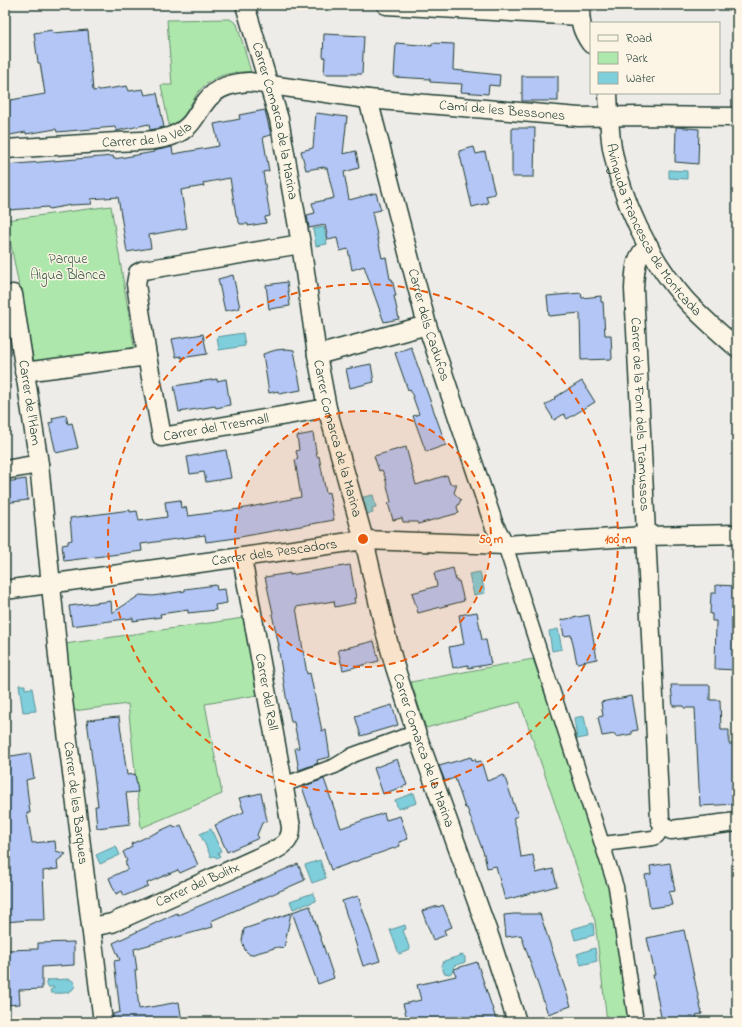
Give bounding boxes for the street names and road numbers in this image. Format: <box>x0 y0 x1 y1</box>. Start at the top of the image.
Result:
street label: Carrer Comarca de la Marina <box>246 40 304 201</box>
street label: Camí de les Bessones <box>438 95 566 126</box>
street label: Carrer de la Vela <box>101 117 197 153</box>
street label: Avinguda Francesca de Montcada <box>601 142 707 321</box>
street label: Carrer dels Cadufos <box>402 266 456 384</box>
street label: Carrer de la Font dels Tramussos <box>625 317 655 512</box>
street label: Carrer Comarca de la Marina <box>308 358 368 519</box>
street label: Carrer de l’Ham <box>13 359 47 447</box>
street label: Carrer del Tresmall <box>161 408 270 447</box>
street label: Carrer dels Pescadors <box>210 533 338 572</box>
street label: Carrer del Rall <box>249 652 283 732</box>
street label: Carrer Comarca de la Marina <box>387 671 460 830</box>
street label: Carrer de les Barques <box>58 740 94 866</box>
street label: Carrer del Bolitx <box>152 857 243 913</box>

